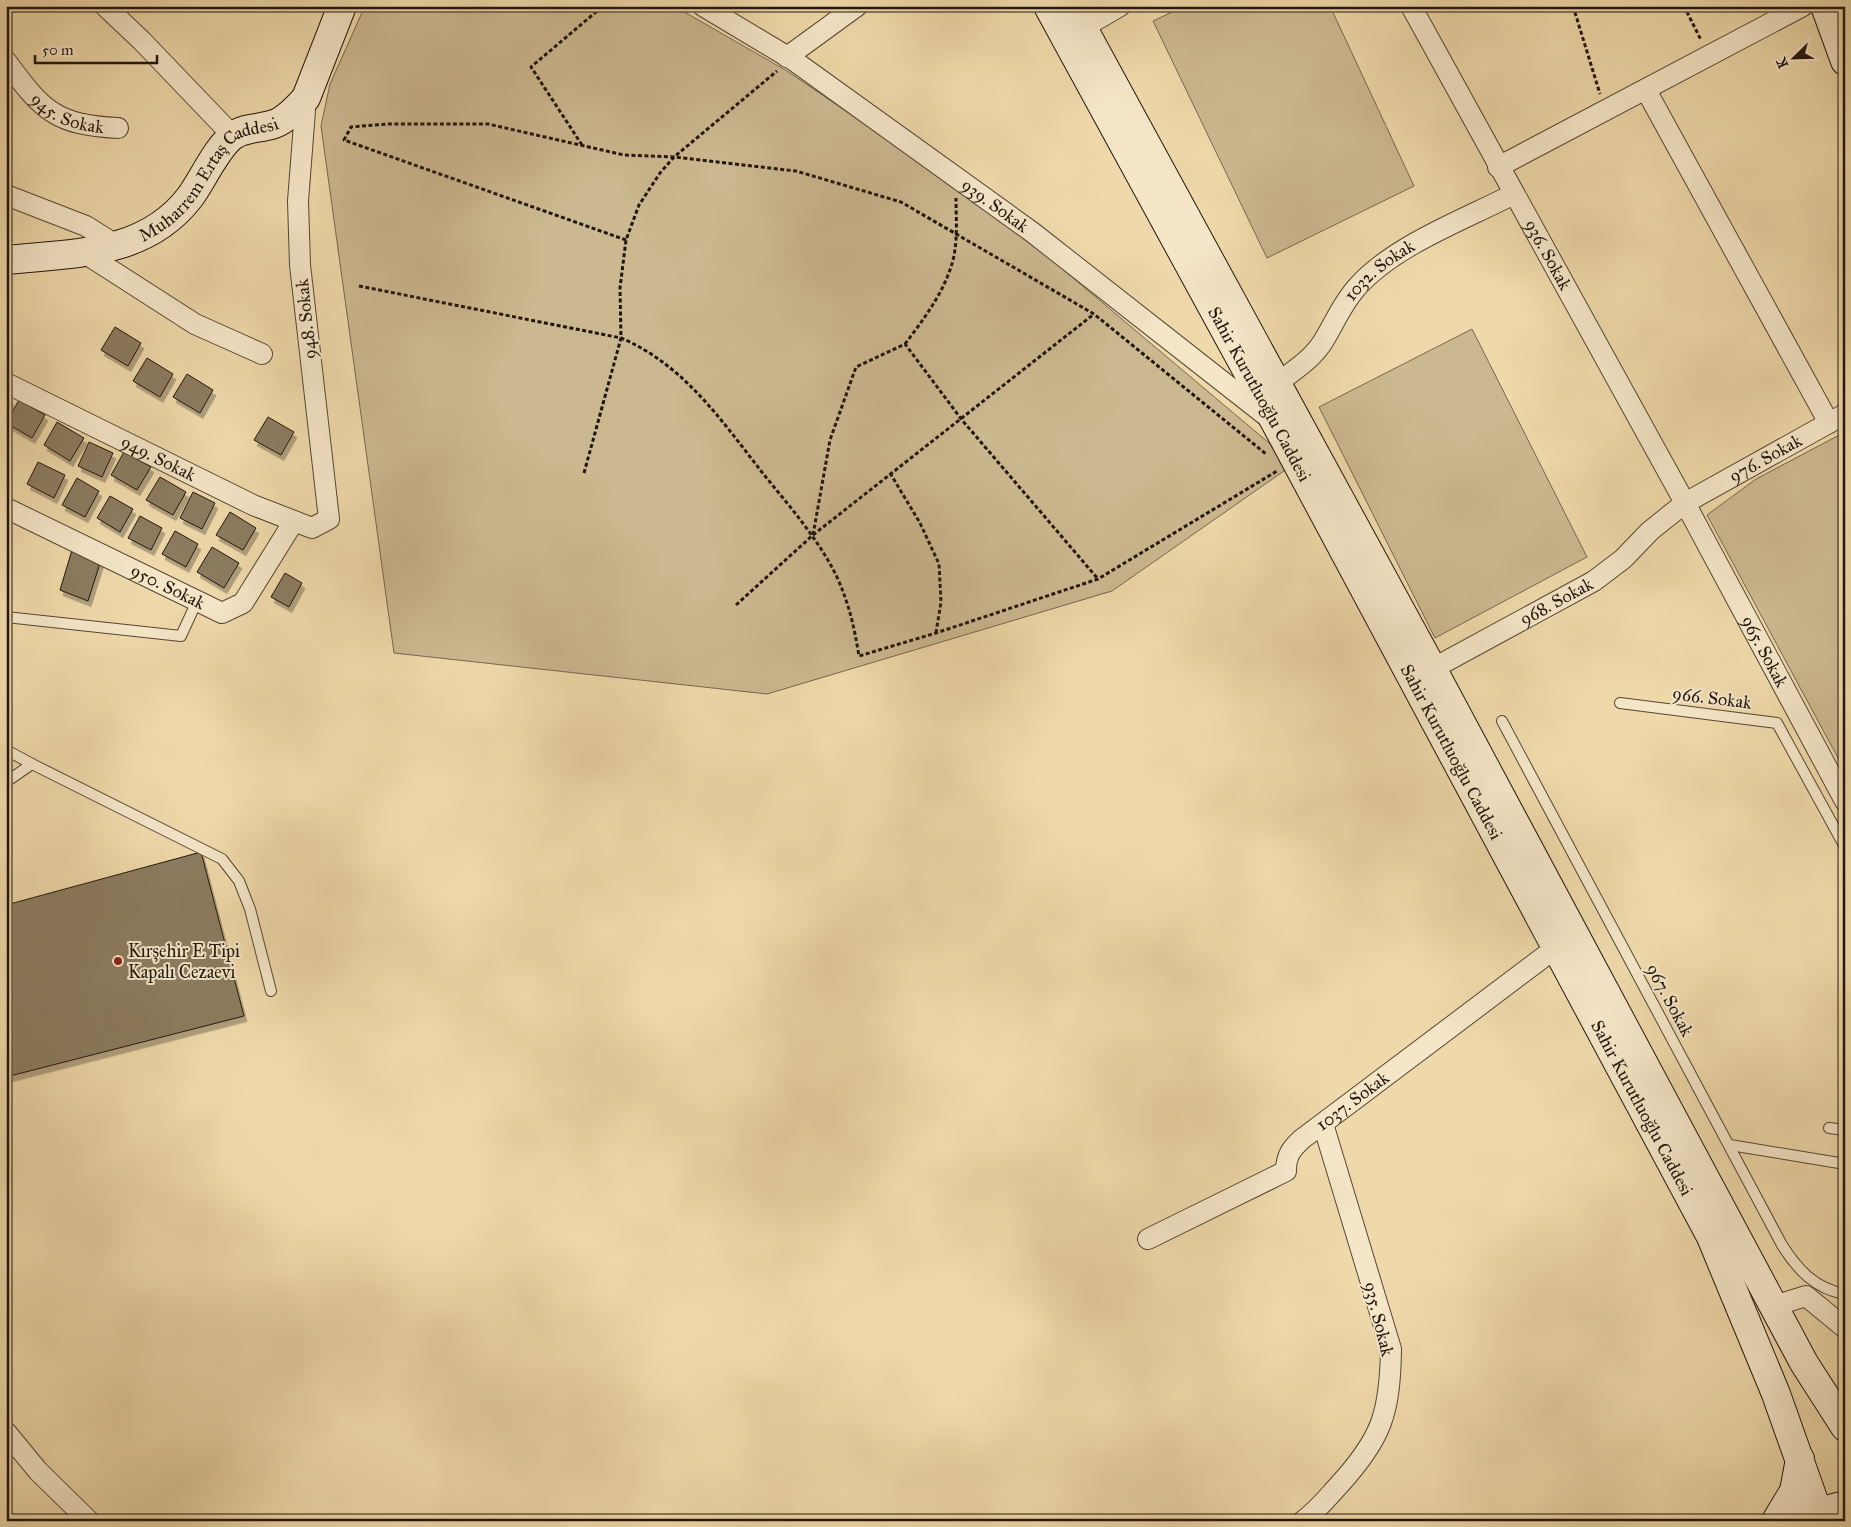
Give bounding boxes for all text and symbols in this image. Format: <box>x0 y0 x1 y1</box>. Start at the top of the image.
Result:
scale bar <box>35 32 158 64</box>
north arrow <box>1768 32 1818 82</box>
text: 50 m <box>42 41 74 59</box>
text: K <box>1772 54 1792 71</box>
street label: 945. Sokak <box>26 88 106 138</box>
street label: Muharrem Ertaş Caddesi <box>135 112 282 247</box>
street label: 939. Sokak <box>957 174 1034 238</box>
street label: 936. Sokak <box>1520 215 1577 295</box>
street label: 1032. Sokak <box>1339 234 1419 305</box>
street label: 948. Sokak <box>291 277 321 360</box>
street label: Sahir Kurutluoğlu Caddesi <box>1203 303 1316 485</box>
street label: 976. Sokak <box>1725 429 1806 487</box>
street label: 949. Sokak <box>117 431 200 486</box>
street label: 950. Sokak <box>127 559 209 614</box>
street label: 968. Sokak <box>1516 572 1597 630</box>
street label: 965. Sokak <box>1736 612 1793 692</box>
street label: Sahir Kurutluoğlu Caddesi <box>1396 660 1507 843</box>
street label: 966. Sokak <box>1671 682 1753 714</box>
place label: Kırşehir E Tipi Kapalı Cezaevi <box>128 940 240 983</box>
marker: Kırşehir E Tipi Kapalı Cezaevi <box>112 955 124 967</box>
street label: 967. Sokak <box>1642 960 1699 1041</box>
street label: Sahir Kurutluoğlu Caddesi <box>1586 1017 1698 1200</box>
street label: 1037. Sokak <box>1312 1066 1394 1136</box>
street label: 935. Sokak <box>1359 1279 1399 1359</box>

